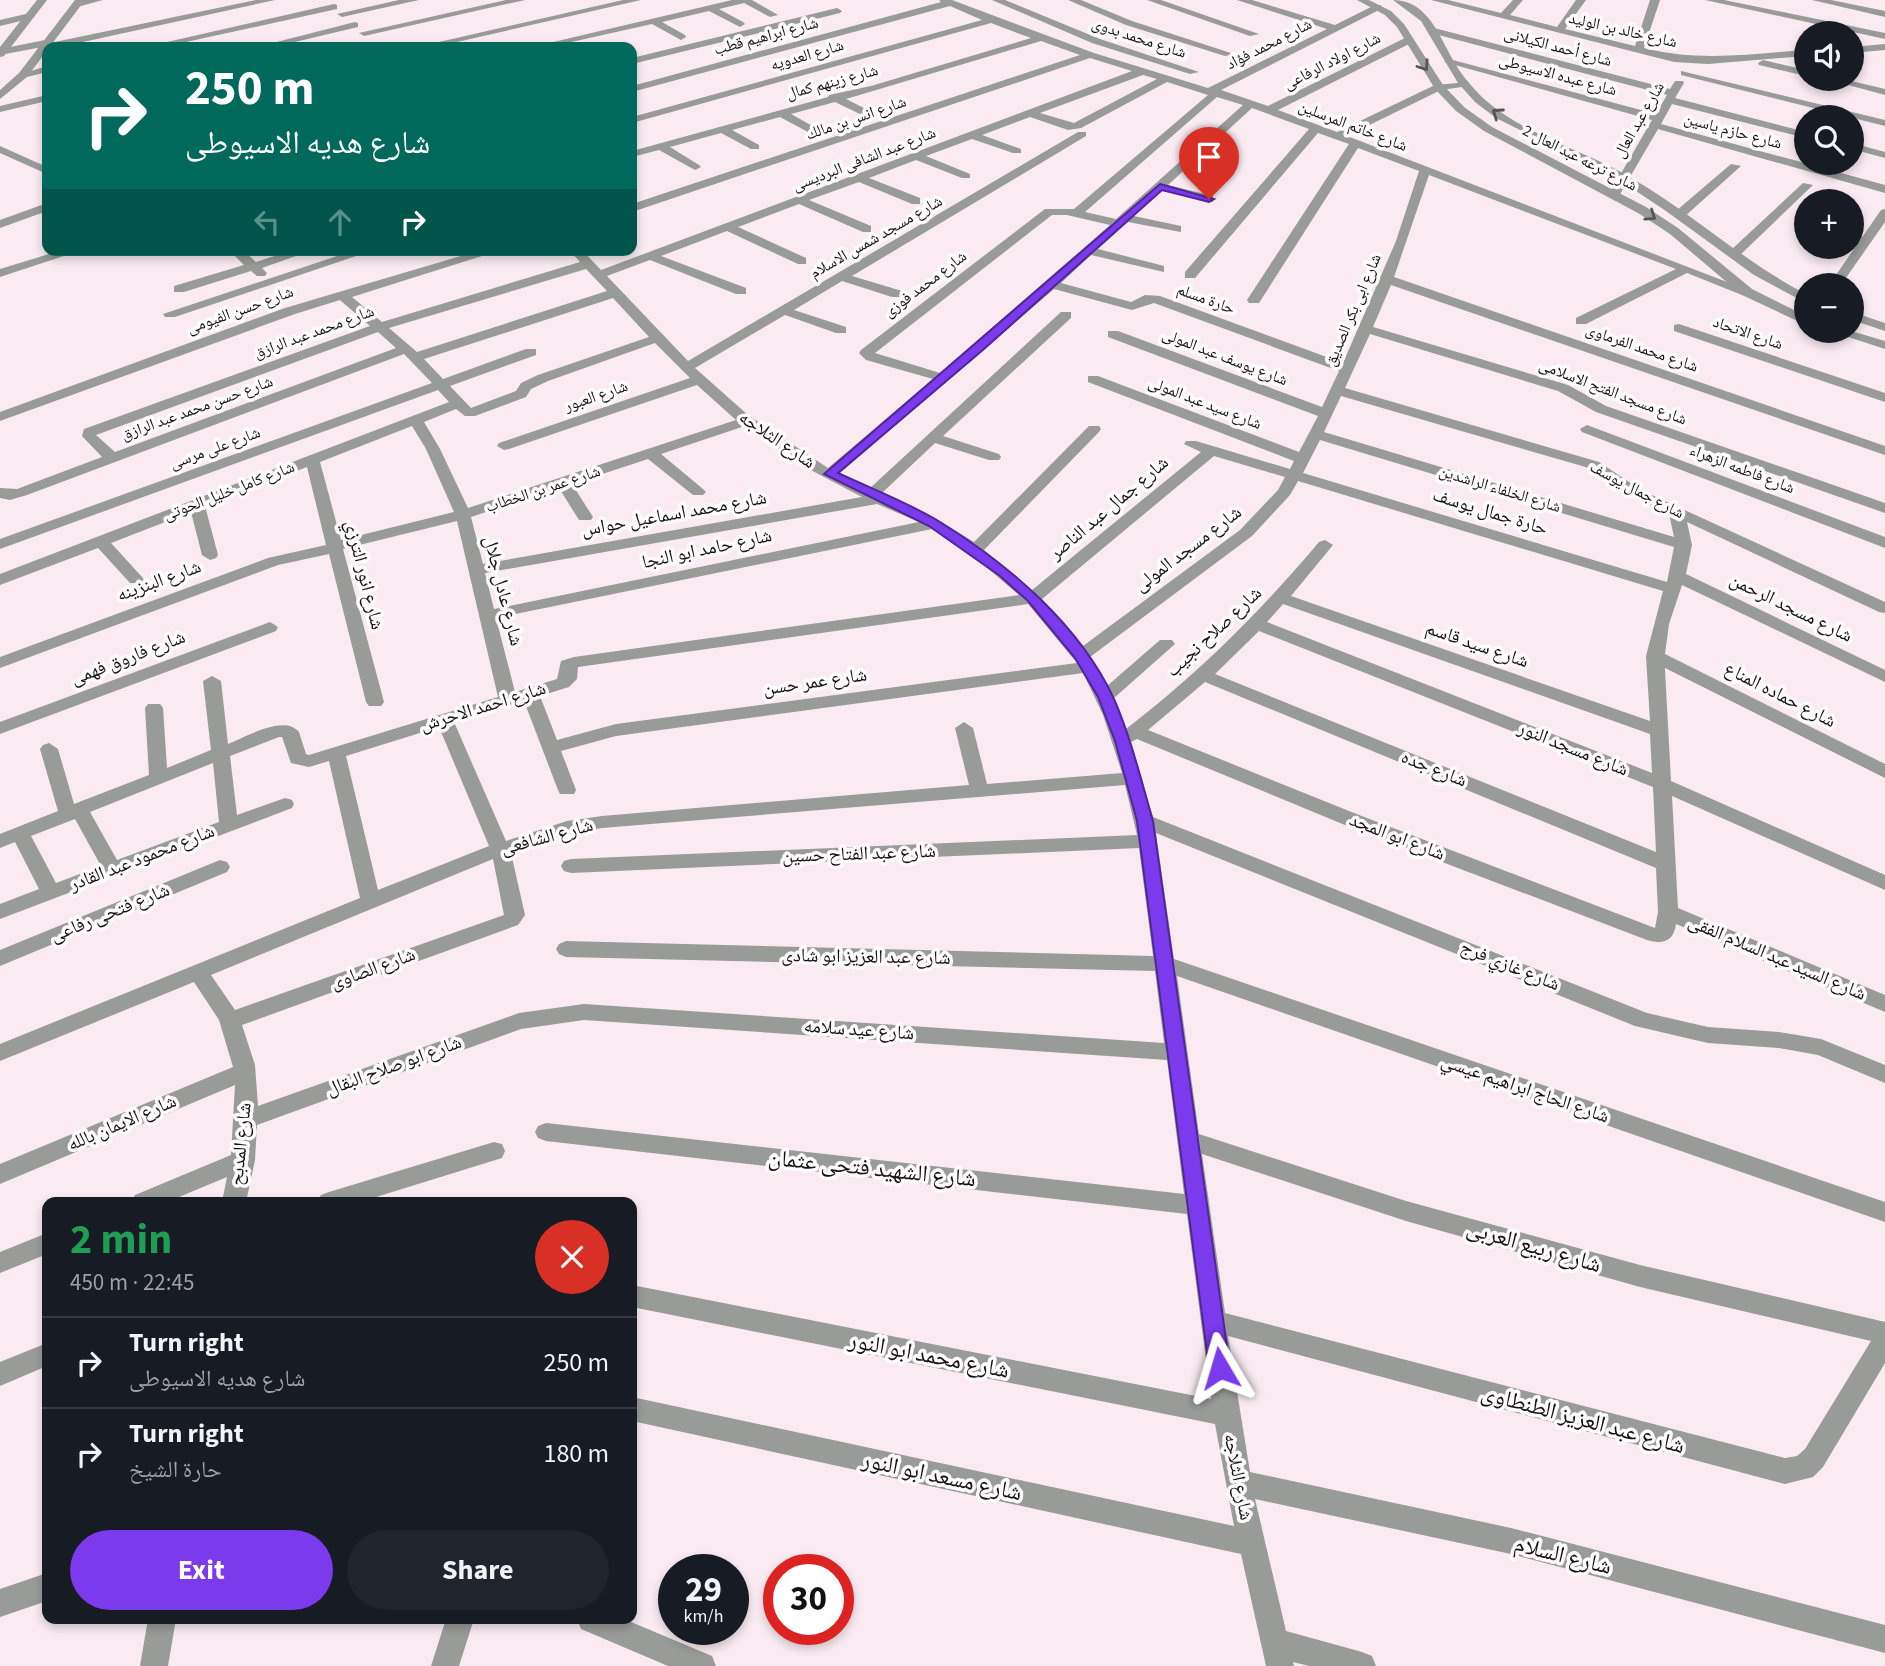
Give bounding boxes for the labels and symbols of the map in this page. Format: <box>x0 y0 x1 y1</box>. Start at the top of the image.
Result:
street label: شارع خالد بن الوليد <box>1567 7 1679 53</box>
street label: شارع ابراهيم قطب <box>711 11 821 61</box>
street label: شارع محمد بدوى <box>1089 12 1189 64</box>
street label: شارع محمد فؤاد <box>1222 13 1316 75</box>
street label: شارع أحمد الكيلانى <box>1502 22 1614 72</box>
street label: شارع اولاد الرفاعى <box>1280 27 1384 95</box>
street label: شارع العدويه <box>768 34 846 76</box>
street label: شارع عبده الاسيوطى <box>1497 49 1619 101</box>
one-way arrow <box>1415 58 1428 71</box>
street label: شارع زينهم كمال <box>784 59 880 105</box>
street label: شارع عبد العال <box>1608 78 1670 162</box>
street label: شارع انس بن مالك <box>803 91 909 145</box>
street label: شارع خاتم المرسلين <box>1295 95 1411 157</box>
street label: شارع حازم ياسين <box>1682 107 1784 155</box>
one-way arrow <box>1492 109 1505 121</box>
street label: شارع ترعه عبد العال 2 <box>1519 120 1641 196</box>
street label: شارع عبد الشافى البرديسى <box>789 122 939 196</box>
pin <box>1179 127 1239 199</box>
street label: شارع مسجد شمس الاسلام <box>806 190 946 284</box>
one-way arrow <box>1643 208 1656 220</box>
street label: شارع محمد فوزى <box>879 245 971 323</box>
street label: شارع ابى بكر الصديق <box>1319 250 1387 370</box>
street label: حارة مسلم <box>1174 278 1238 320</box>
street label: شارع حسن الفيومى <box>184 281 296 339</box>
street label: شارع محمد عبد الرازق <box>251 300 377 364</box>
street label: شارع الاتحاد <box>1710 311 1786 355</box>
street label: شارع محمد الفرماوى <box>1583 318 1701 378</box>
street label: شارع يوسف عبد المولى <box>1159 323 1291 391</box>
street label: شارع مسجد الفتح الاسلامى <box>1536 354 1690 430</box>
street label: شارع حسن محمد عبد الرازق <box>118 370 276 446</box>
street label: شارع سيد عبد المولى <box>1145 371 1265 435</box>
street label: شارع العبور <box>560 375 631 417</box>
street label: شارع الثلاجه <box>733 404 821 476</box>
street label: شارع على مرسى <box>167 421 263 475</box>
street label: شارع فاطمه الزهراء <box>1686 439 1798 499</box>
street label: شارع جمال عبد الناصر <box>1042 450 1175 567</box>
street label: شارع كامل خليل الحوتى <box>160 456 298 526</box>
street label: شارع جمال يوسف <box>1586 456 1688 524</box>
street label: شارع عمر بن الخطاب <box>483 460 603 518</box>
street label: شارع الخلفاء الراشدين <box>1436 460 1564 518</box>
street label: حارة جمال يوسف <box>1429 482 1551 542</box>
street label: شارع محمد اسماعيل حواس <box>579 484 769 544</box>
street label: شارع مسجد المولى <box>1128 499 1248 599</box>
street label: شارع انور الترزي <box>337 517 391 633</box>
street label: شارع حامد ابو النجا <box>639 522 775 576</box>
street label: شارع عادل جلال <box>476 533 530 649</box>
street label: شارع البنزينه <box>113 553 205 609</box>
street label: شارع مسجد الرحمن <box>1725 567 1857 649</box>
street label: شارع صلاح نجيب <box>1160 580 1268 684</box>
street label: شارع سيد قاسم <box>1422 615 1532 675</box>
street label: شارع فاروق فهمى <box>67 624 189 692</box>
street label: شارع حماده المناع <box>1719 655 1841 735</box>
street label: شارع عمر حسن <box>761 661 869 703</box>
street label: شارع احمد الاحرش <box>417 675 549 739</box>
street label: شارع مسجد النور <box>1513 714 1632 783</box>
street label: شارع جده <box>1397 744 1471 794</box>
street label: شارع ابو المجد <box>1345 806 1449 868</box>
street label: شارع الشافعى <box>498 812 596 862</box>
street label: شارع محمود عبد القادر <box>65 818 218 898</box>
street label: شارع عبد الفتاح حسين <box>782 838 936 870</box>
street label: شارع فتحى رفاعى <box>46 877 174 949</box>
street label: شارع السيد عبد السلام الفقى <box>1684 908 1870 1008</box>
street label: شارع غازي فرج <box>1456 934 1564 999</box>
street label: شارع الصاوى <box>327 941 419 997</box>
street label: شارع عبد العزيز ابو شادى <box>781 942 951 972</box>
street label: شارع عيد سلامه <box>803 1013 915 1047</box>
street label: شارع ابو صلاح البقال <box>323 1029 465 1103</box>
street label: شارع الحاج ابراهيم عيسي <box>1437 1048 1613 1131</box>
street label: شارع الايمان بالله <box>63 1088 181 1158</box>
street label: شارع المدبح <box>223 1101 259 1187</box>
street label: شارع الشهيد فتحى عثمان <box>766 1141 978 1195</box>
street label: شارع ربيع العربى <box>1463 1211 1605 1281</box>
street label: شارع محمد ابو النور <box>845 1323 1012 1387</box>
position arrow <box>1183 1331 1257 1405</box>
street label: شارع عبد العزيز الطنطاوى <box>1477 1376 1689 1462</box>
street label: شارع الثلاجه <box>1216 1431 1260 1523</box>
street label: شارع مسعد ابو النور <box>858 1443 1025 1509</box>
street label: شارع السلام <box>1511 1527 1615 1583</box>
speed limit sign: 30 <box>763 1554 854 1645</box>

